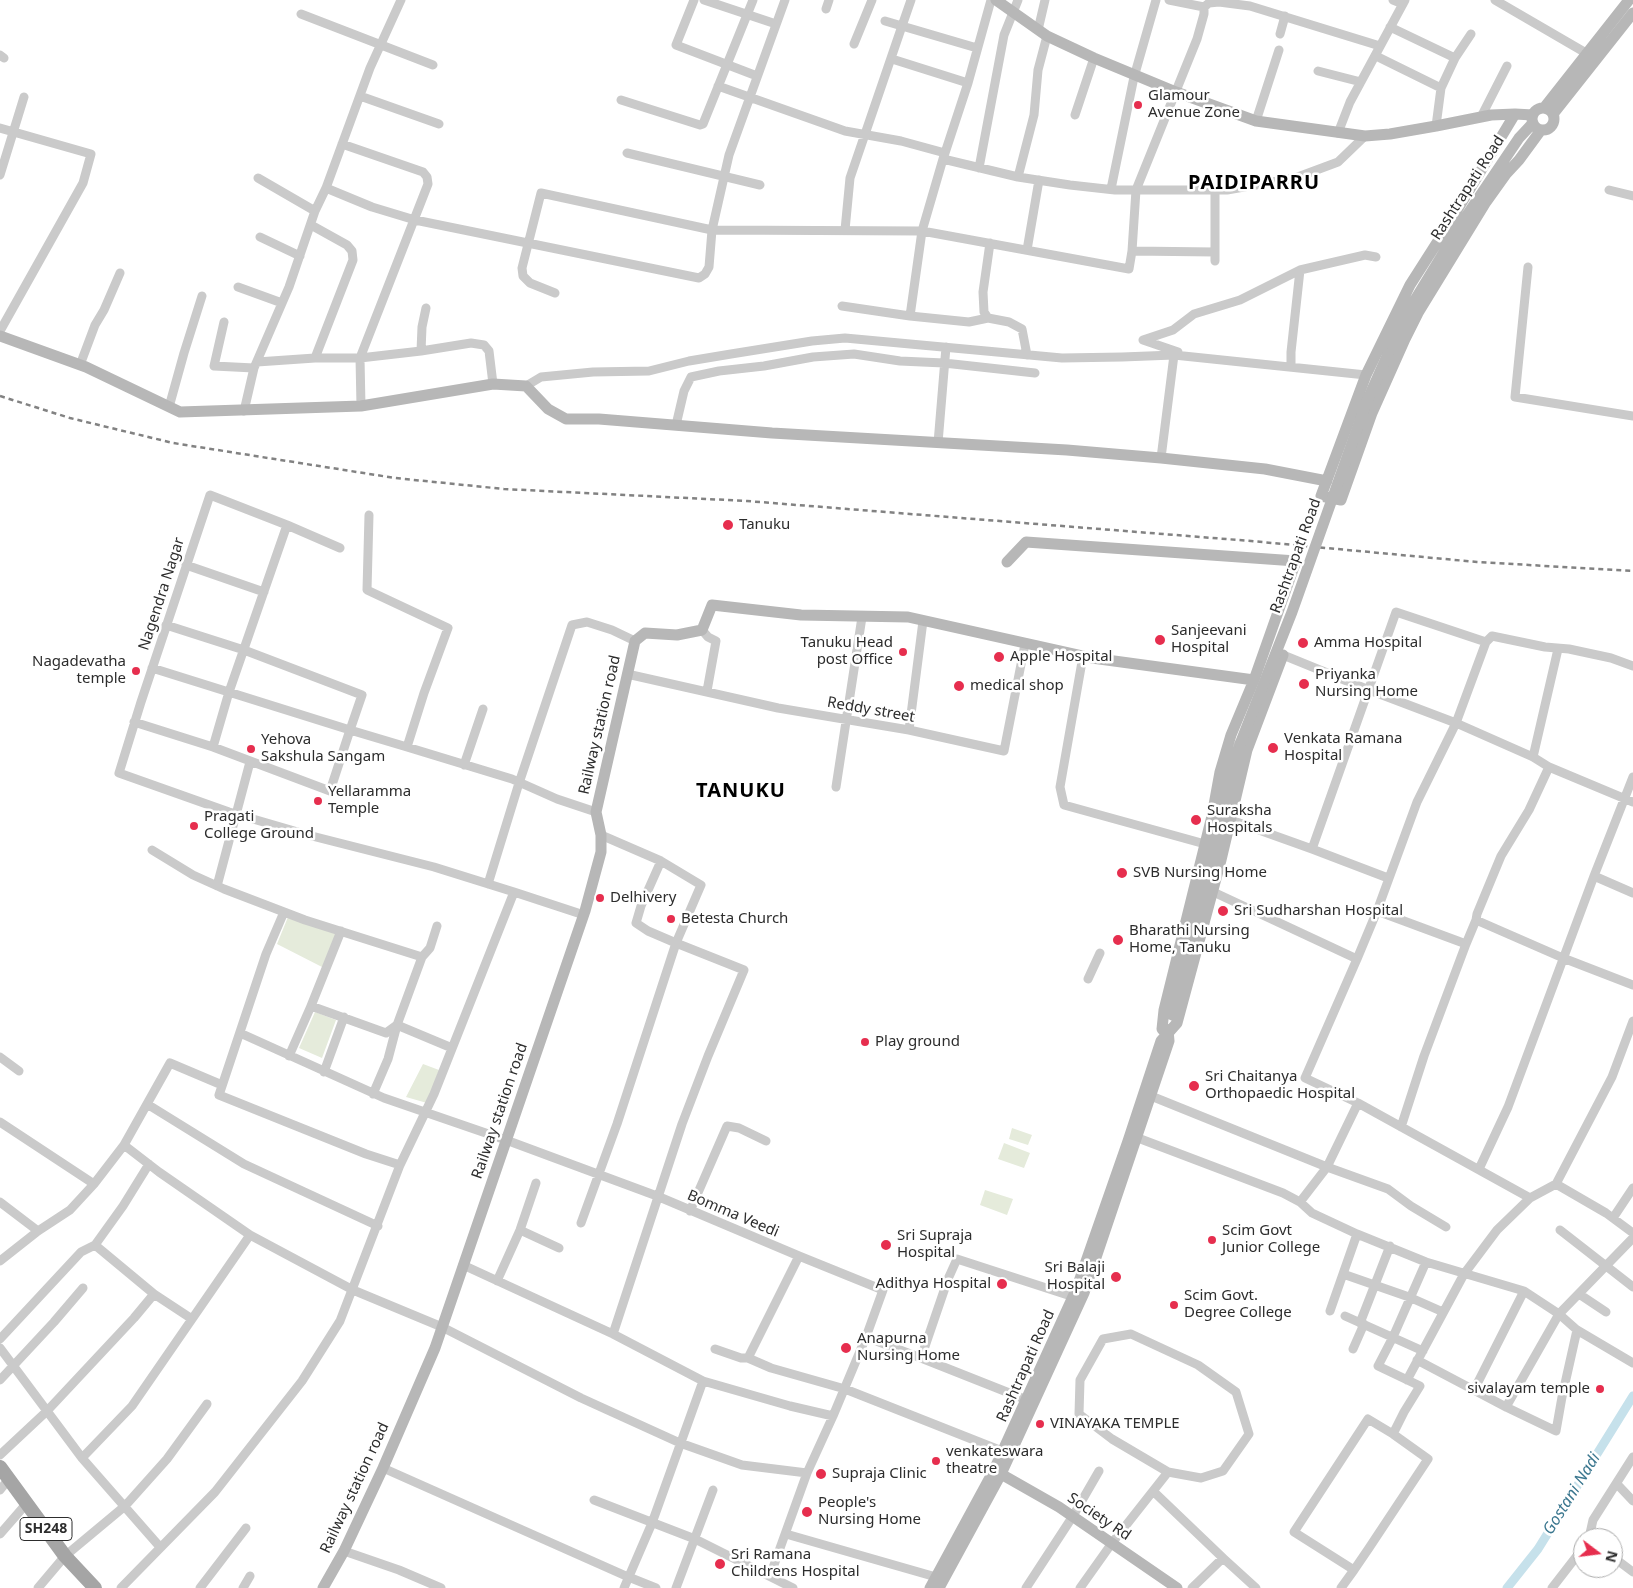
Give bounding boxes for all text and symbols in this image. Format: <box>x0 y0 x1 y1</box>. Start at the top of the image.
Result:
place label: Glamour Avenue Zone <box>1148 87 1240 122</box>
marker: Glamour Avenue Zone <box>1132 99 1144 111</box>
street label: Rashtrapati Road <box>1428 132 1508 244</box>
district label: PAIDIPARRU <box>1187 171 1321 195</box>
street label: Rashtrapati Road <box>1267 496 1325 616</box>
place label: Tanuku <box>739 516 790 534</box>
marker: Tanuku <box>721 518 735 532</box>
street label: Nagendra Nagar <box>135 535 189 653</box>
place label: Sanjeevani Hospital <box>1171 622 1247 657</box>
marker: Sanjeevani Hospital <box>1153 633 1167 647</box>
place label: Tanuku Head post Office <box>801 634 893 669</box>
place label: Amma Hospital <box>1314 634 1422 652</box>
marker: Amma Hospital <box>1296 636 1310 650</box>
marker: Tanuku Head post Office <box>897 646 909 658</box>
place label: Apple Hospital <box>1010 648 1112 666</box>
marker: Apple Hospital <box>992 650 1006 664</box>
place label: Nagadevatha temple <box>32 653 126 688</box>
street label: Railway station road <box>575 654 625 796</box>
marker: Nagadevatha temple <box>130 665 142 677</box>
place label: Priyanka Nursing Home <box>1315 666 1418 701</box>
place label: medical shop <box>970 677 1064 695</box>
marker: Priyanka Nursing Home <box>1297 677 1311 691</box>
marker: medical shop <box>952 679 966 693</box>
street label: Reddy street <box>826 693 916 727</box>
place label: Venkata Ramana Hospital <box>1284 730 1402 765</box>
place label: Yehova Sakshula Sangam <box>261 731 385 766</box>
marker: Venkata Ramana Hospital <box>1266 741 1280 755</box>
marker: Yehova Sakshula Sangam <box>245 743 257 755</box>
district label: TANUKU <box>695 779 787 803</box>
place label: Yellaramma Temple <box>328 783 411 818</box>
marker: Yellaramma Temple <box>312 795 324 807</box>
place label: Suraksha Hospitals <box>1207 802 1272 837</box>
place label: Pragati College Ground <box>204 808 314 843</box>
marker: Suraksha Hospitals <box>1189 813 1203 827</box>
marker: Pragati College Ground <box>188 820 200 832</box>
place label: SVB Nursing Home <box>1133 864 1267 882</box>
marker: SVB Nursing Home <box>1115 866 1129 880</box>
place label: Delhivery <box>610 889 676 907</box>
marker: Delhivery <box>594 892 606 904</box>
place label: Sri Sudharshan Hospital <box>1234 902 1403 920</box>
marker: Sri Sudharshan Hospital <box>1216 904 1230 918</box>
place label: Betesta Church <box>681 910 788 928</box>
marker: Betesta Church <box>665 913 677 925</box>
place label: Bharathi Nursing Home, Tanuku <box>1129 922 1250 957</box>
marker: Bharathi Nursing Home, Tanuku <box>1111 933 1125 947</box>
place label: Play ground <box>875 1033 960 1051</box>
marker: Play ground <box>859 1036 871 1048</box>
street label: Railway station road <box>468 1041 532 1181</box>
place label: Sri Chaitanya Orthopaedic Hospital <box>1205 1068 1355 1103</box>
marker: Sri Chaitanya Orthopaedic Hospital <box>1187 1079 1201 1093</box>
street label: Bomma Veedi <box>684 1187 782 1241</box>
place label: Scim Govt Junior College <box>1222 1222 1320 1257</box>
place label: Sri Supraja Hospital <box>897 1227 973 1262</box>
marker: Scim Govt Junior College <box>1206 1234 1218 1246</box>
marker: Sri Supraja Hospital <box>879 1238 893 1252</box>
place label: Sri Balaji Hospital <box>1045 1259 1105 1294</box>
marker: Sri Balaji Hospital <box>1109 1270 1123 1284</box>
place label: Adithya Hospital <box>876 1275 991 1293</box>
marker: Adithya Hospital <box>995 1277 1009 1291</box>
place label: Scim Govt. Degree College <box>1184 1287 1292 1322</box>
marker: Scim Govt. Degree College <box>1168 1299 1180 1311</box>
street label: Rashtrapati Road <box>993 1307 1059 1425</box>
place label: Anapurna Nursing Home <box>857 1330 960 1365</box>
marker: Anapurna Nursing Home <box>839 1341 853 1355</box>
place label: sivalayam temple <box>1467 1380 1590 1398</box>
marker: sivalayam temple <box>1594 1383 1606 1395</box>
place label: VINAYAKA TEMPLE <box>1050 1415 1180 1433</box>
marker: VINAYAKA TEMPLE <box>1034 1418 1046 1430</box>
street label: Railway station road <box>317 1420 393 1556</box>
place label: venkateswara theatre <box>946 1443 1043 1478</box>
water label: Gostani Nadi <box>1539 1450 1605 1538</box>
marker: venkateswara theatre <box>930 1455 942 1467</box>
place label: Supraja Clinic <box>832 1465 927 1483</box>
marker: Supraja Clinic <box>814 1467 828 1481</box>
street label: Society Rd <box>1064 1489 1134 1545</box>
place label: People's Nursing Home <box>818 1494 921 1529</box>
marker: People's Nursing Home <box>800 1505 814 1519</box>
road number: SH248 <box>20 1518 72 1540</box>
north arrow <box>1573 1528 1623 1578</box>
place label: Sri Ramana Childrens Hospital <box>731 1546 860 1581</box>
text: N <box>1601 1549 1623 1565</box>
marker: Sri Ramana Childrens Hospital <box>713 1557 727 1571</box>

